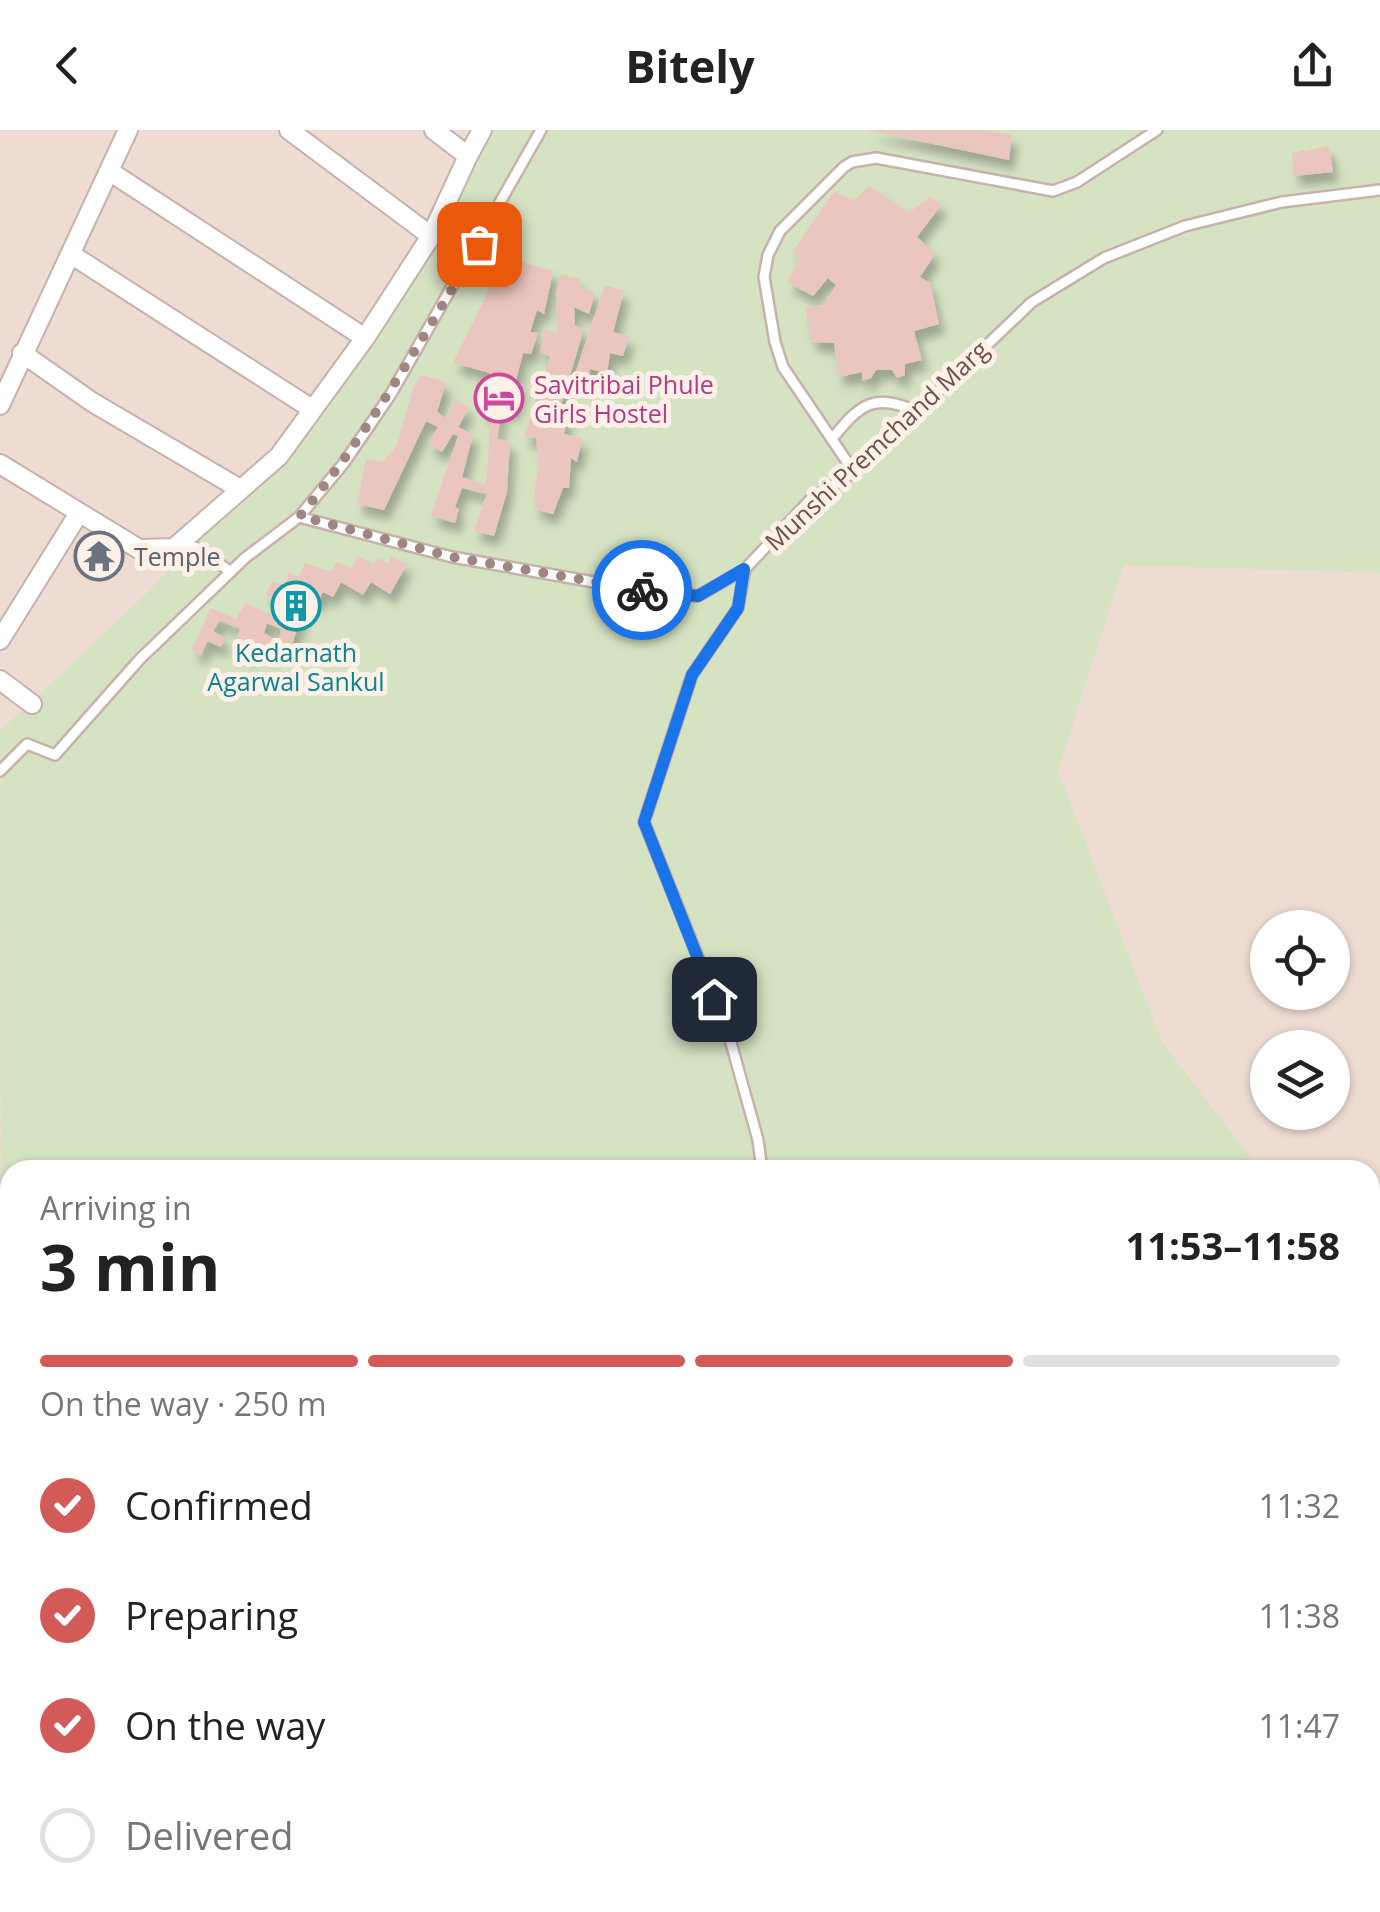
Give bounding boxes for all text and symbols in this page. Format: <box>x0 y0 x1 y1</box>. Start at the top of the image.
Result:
text: Bitely <box>625 35 755 96</box>
icon: back <box>40 38 95 93</box>
icon: share <box>1285 38 1340 93</box>
pin <box>437 202 522 287</box>
icon: bag <box>452 217 507 272</box>
street label: Munshi Premchand Marg <box>757 332 995 558</box>
place label: Savitribai Phule Girls Hostel <box>534 367 714 430</box>
hotel icon: Savitribai Phule Girls Hostel <box>473 372 525 424</box>
temple icon: Temple <box>73 530 125 582</box>
place label: Temple <box>134 539 221 573</box>
courier <box>592 540 692 640</box>
icon: bike <box>615 563 670 618</box>
building icon: Kedarnath Agarwal Sankul <box>270 580 322 632</box>
place label: Kedarnath Agarwal Sankul <box>207 635 385 698</box>
map controls <box>1250 910 1350 1130</box>
button: locate <box>1250 910 1350 1010</box>
pin <box>672 957 757 1042</box>
icon: home <box>687 972 742 1027</box>
button: layers <box>1250 1030 1350 1130</box>
text: Arriving in <box>40 1186 192 1229</box>
text: 11:53–11:58 <box>1126 1219 1340 1271</box>
text: 3 min <box>40 1222 220 1310</box>
text: On the way · 250 m <box>40 1382 327 1425</box>
icon: check <box>40 1478 95 1533</box>
text: Confirmed <box>125 1479 313 1531</box>
text: 11:32 <box>1258 1484 1340 1527</box>
icon: check <box>40 1588 95 1643</box>
text: Preparing <box>125 1589 298 1641</box>
text: 11:38 <box>1258 1594 1340 1637</box>
icon: check <box>40 1698 95 1753</box>
text: On the way <box>125 1699 325 1751</box>
text: 11:47 <box>1258 1704 1340 1747</box>
text: Delivered <box>125 1809 294 1861</box>

